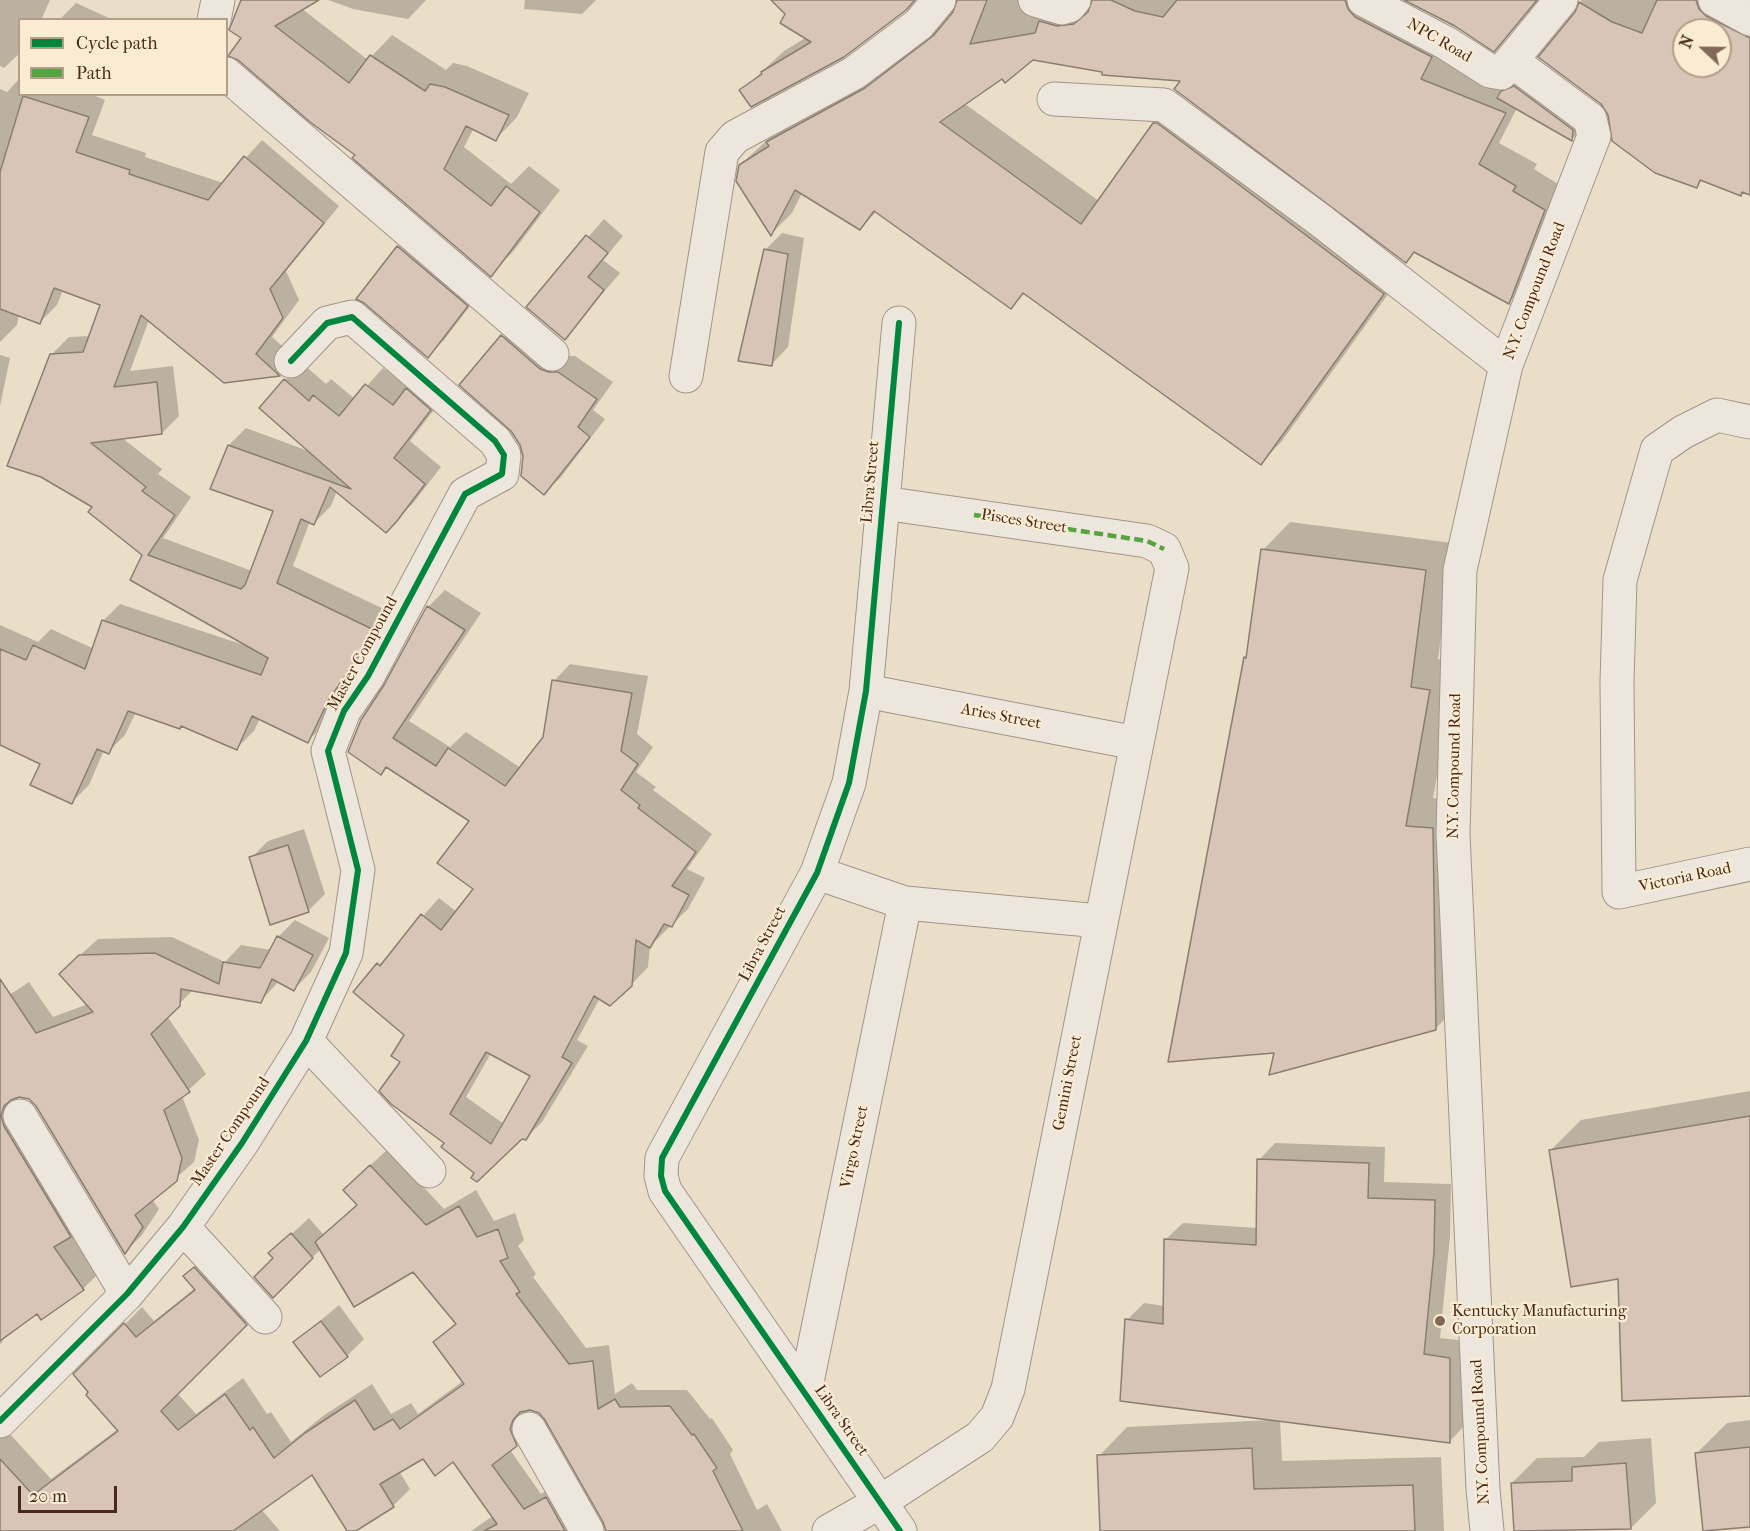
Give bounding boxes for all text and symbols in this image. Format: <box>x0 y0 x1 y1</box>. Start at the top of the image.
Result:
street label: NPC Road <box>1403 15 1475 67</box>
legend <box>18 18 228 96</box>
north arrow <box>1672 18 1732 78</box>
text: Cycle path <box>76 33 157 54</box>
text: N <box>1676 33 1698 51</box>
text: Path <box>76 63 112 84</box>
street label: N.Y. Compound Road <box>1500 220 1570 362</box>
street label: Libra Street <box>858 440 884 524</box>
street label: Pisces Street <box>980 506 1068 538</box>
street label: Master Compound <box>324 594 402 714</box>
street label: N.Y. Compound Road <box>1444 693 1466 839</box>
street label: Aries Street <box>959 700 1043 734</box>
street label: Victoria Road <box>1637 859 1733 897</box>
street label: Libra Street <box>735 903 791 985</box>
street label: Gemini Street <box>1049 1034 1087 1132</box>
street label: Master Compound <box>187 1074 275 1190</box>
street label: Virgo Street <box>837 1104 873 1190</box>
place label: Kentucky Manufacturing Corporation <box>1452 1302 1626 1340</box>
marker: Kentucky Manufacturing Corporation <box>1433 1314 1447 1328</box>
street label: N.Y. Compound Road <box>1468 1359 1494 1505</box>
street label: Libra Street <box>810 1382 872 1460</box>
scale bar <box>21 1474 120 1512</box>
text: 20 m <box>29 1486 67 1507</box>

